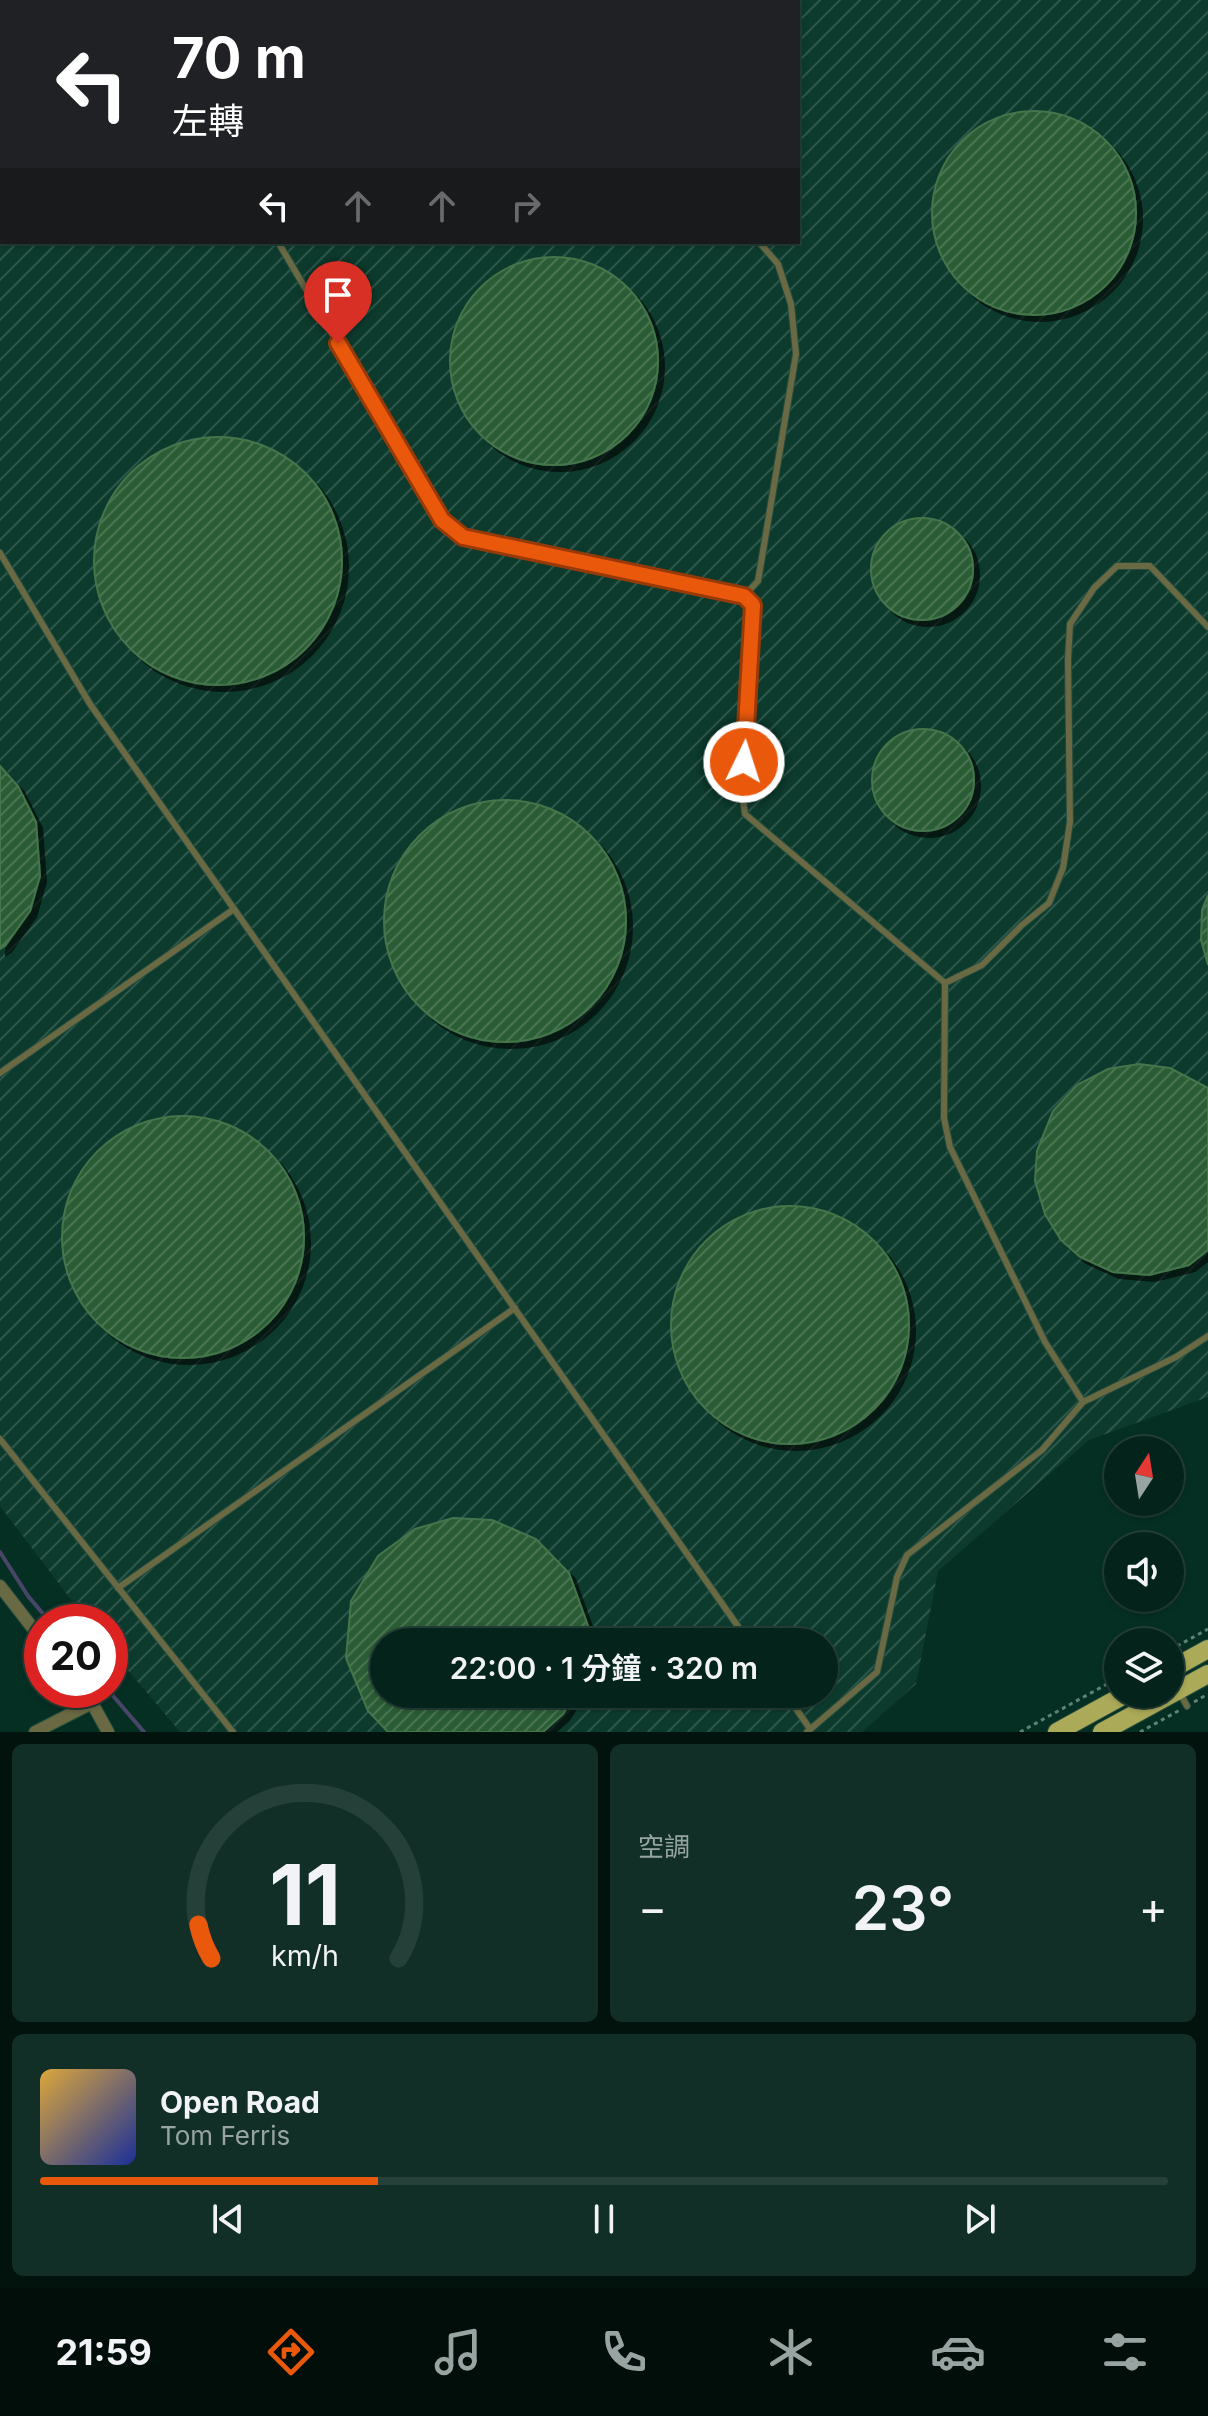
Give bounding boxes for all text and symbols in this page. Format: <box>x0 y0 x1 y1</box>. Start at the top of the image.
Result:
text: 70 m <box>172 24 306 92</box>
icon: left <box>40 32 144 136</box>
text: 左轉 <box>172 99 244 143</box>
icon: left <box>252 184 296 228</box>
icon: ahead <box>336 184 380 228</box>
icon: ahead <box>420 184 464 228</box>
icon: right <box>504 184 548 228</box>
pin <box>304 261 372 343</box>
icon: arrive <box>316 273 360 317</box>
position arrow <box>702 720 786 804</box>
north arrow <box>1104 1436 1184 1516</box>
map controls <box>1104 1436 1184 1708</box>
button: sound <box>1104 1532 1184 1612</box>
speed limit sign: 20 <box>24 1604 128 1708</box>
button: layers <box>1104 1628 1184 1708</box>
text: 22:00 · 1 分鐘 · 320 m <box>450 1650 758 1686</box>
text: 空調 <box>638 1831 690 1862</box>
text: 11 <box>269 1844 341 1945</box>
text: 23° <box>852 1872 954 1944</box>
text: − <box>638 1881 667 1935</box>
text: + <box>1139 1881 1168 1935</box>
text: km/h <box>271 1938 339 1973</box>
text: Open Road <box>160 2084 320 2120</box>
text: Tom Ferris <box>160 2120 290 2151</box>
icon: previous <box>206 2197 250 2241</box>
icon: pause <box>582 2197 626 2241</box>
icon: next <box>958 2197 1002 2241</box>
icon: directions <box>263 2324 319 2380</box>
icon: music <box>430 2324 486 2380</box>
icon: phone <box>596 2324 652 2380</box>
icon: climate <box>763 2324 819 2380</box>
icon: car <box>930 2324 986 2380</box>
icon: filters <box>1097 2324 1153 2380</box>
text: 21:59 <box>55 2330 152 2374</box>

